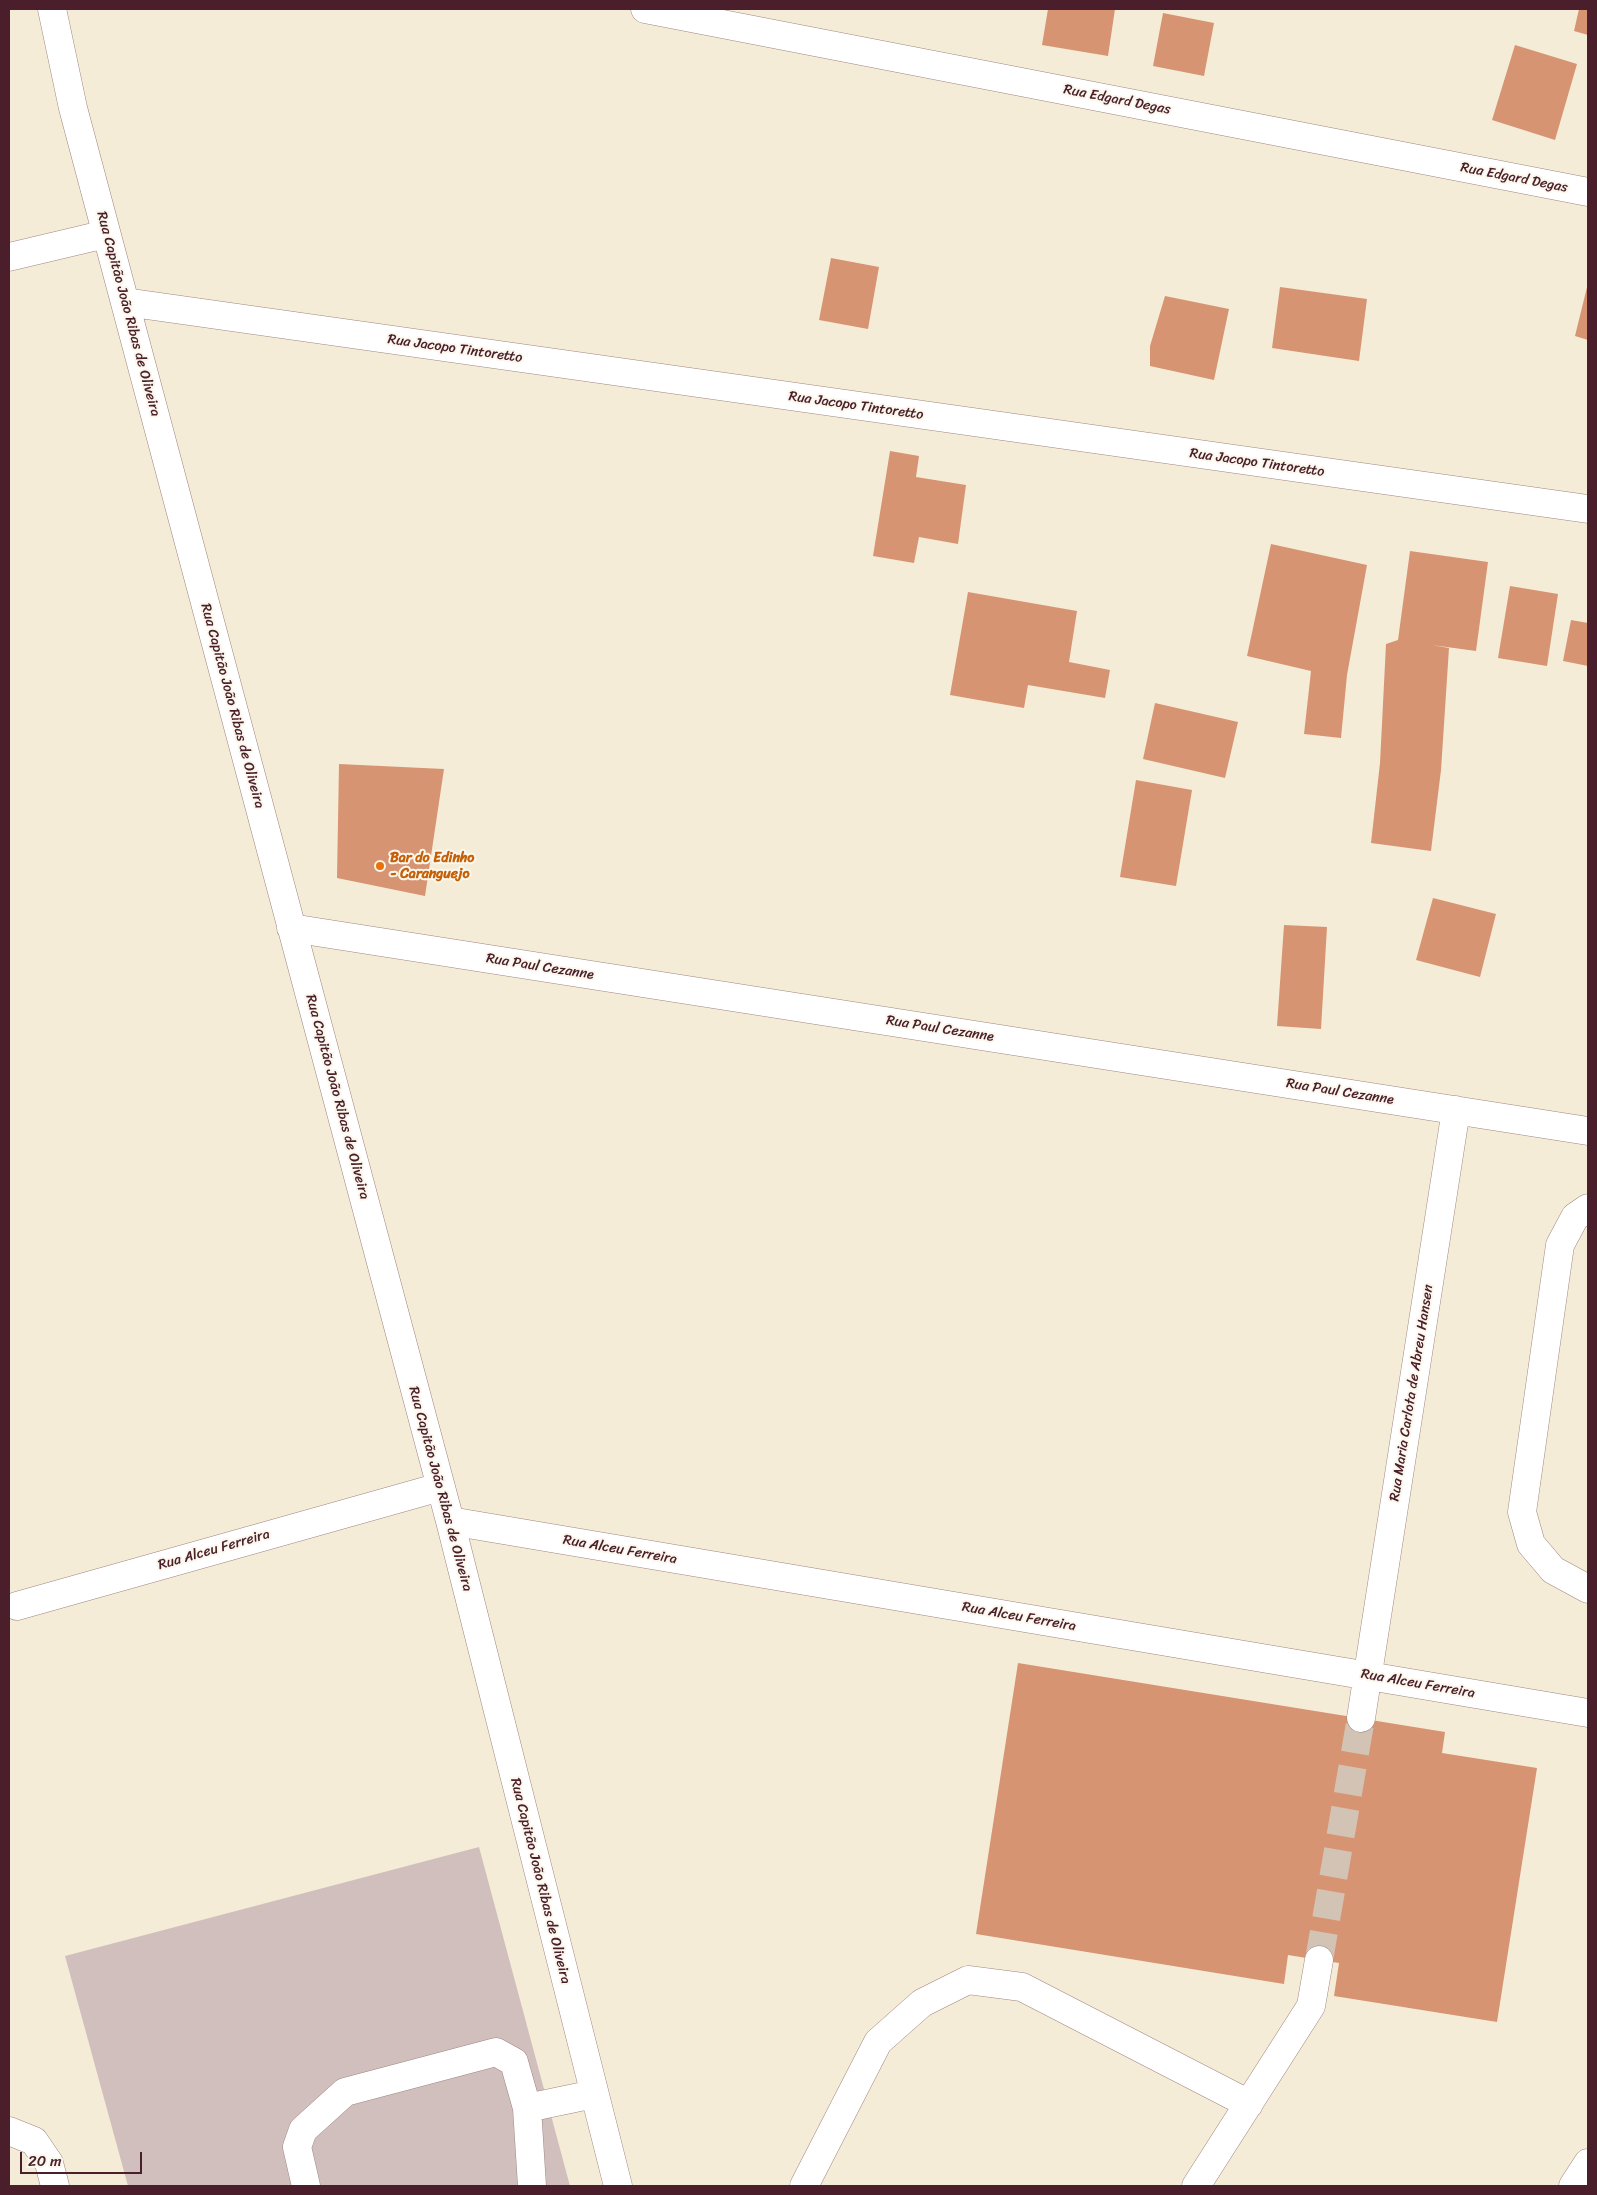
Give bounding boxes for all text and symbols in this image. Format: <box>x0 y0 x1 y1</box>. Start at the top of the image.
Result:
street label: Rua Edgard Degas <box>1062 81 1172 119</box>
street label: Rua Edgard Degas <box>1459 159 1569 197</box>
street label: Rua Capitão João Ribas de Oliveira <box>93 210 163 418</box>
street label: Rua Jacopo Tintoretto <box>387 331 523 367</box>
street label: Rua Jacopo Tintoretto <box>788 388 924 424</box>
street label: Rua Jacopo Tintoretto <box>1189 445 1325 481</box>
street label: Rua Capitão João Ribas de Oliveira <box>197 602 267 810</box>
place label: Bar do Edinho - Caranguejo <box>390 850 474 882</box>
marker: Bar do Edinho - Caranguejo <box>374 860 386 872</box>
street label: Rua Paul Cezanne <box>485 950 595 984</box>
street label: Rua Capitão João Ribas de Oliveira <box>302 993 372 1201</box>
street label: Rua Paul Cezanne <box>885 1012 995 1046</box>
street label: Rua Paul Cezanne <box>1285 1075 1395 1109</box>
street label: Rua Maria Carlota de Abreu Hansen <box>1387 1283 1437 1503</box>
street label: Rua Capitão João Ribas de Oliveira <box>405 1385 475 1593</box>
street label: Rua Alceu Ferreira <box>156 1526 272 1574</box>
street label: Rua Alceu Ferreira <box>562 1532 678 1568</box>
street label: Rua Alceu Ferreira <box>961 1599 1077 1635</box>
street label: Rua Alceu Ferreira <box>1360 1666 1476 1702</box>
street label: Rua Capitão João Ribas de Oliveira <box>506 1776 574 1986</box>
scale bar <box>22 2142 145 2174</box>
text: 20 m <box>28 2148 62 2174</box>

